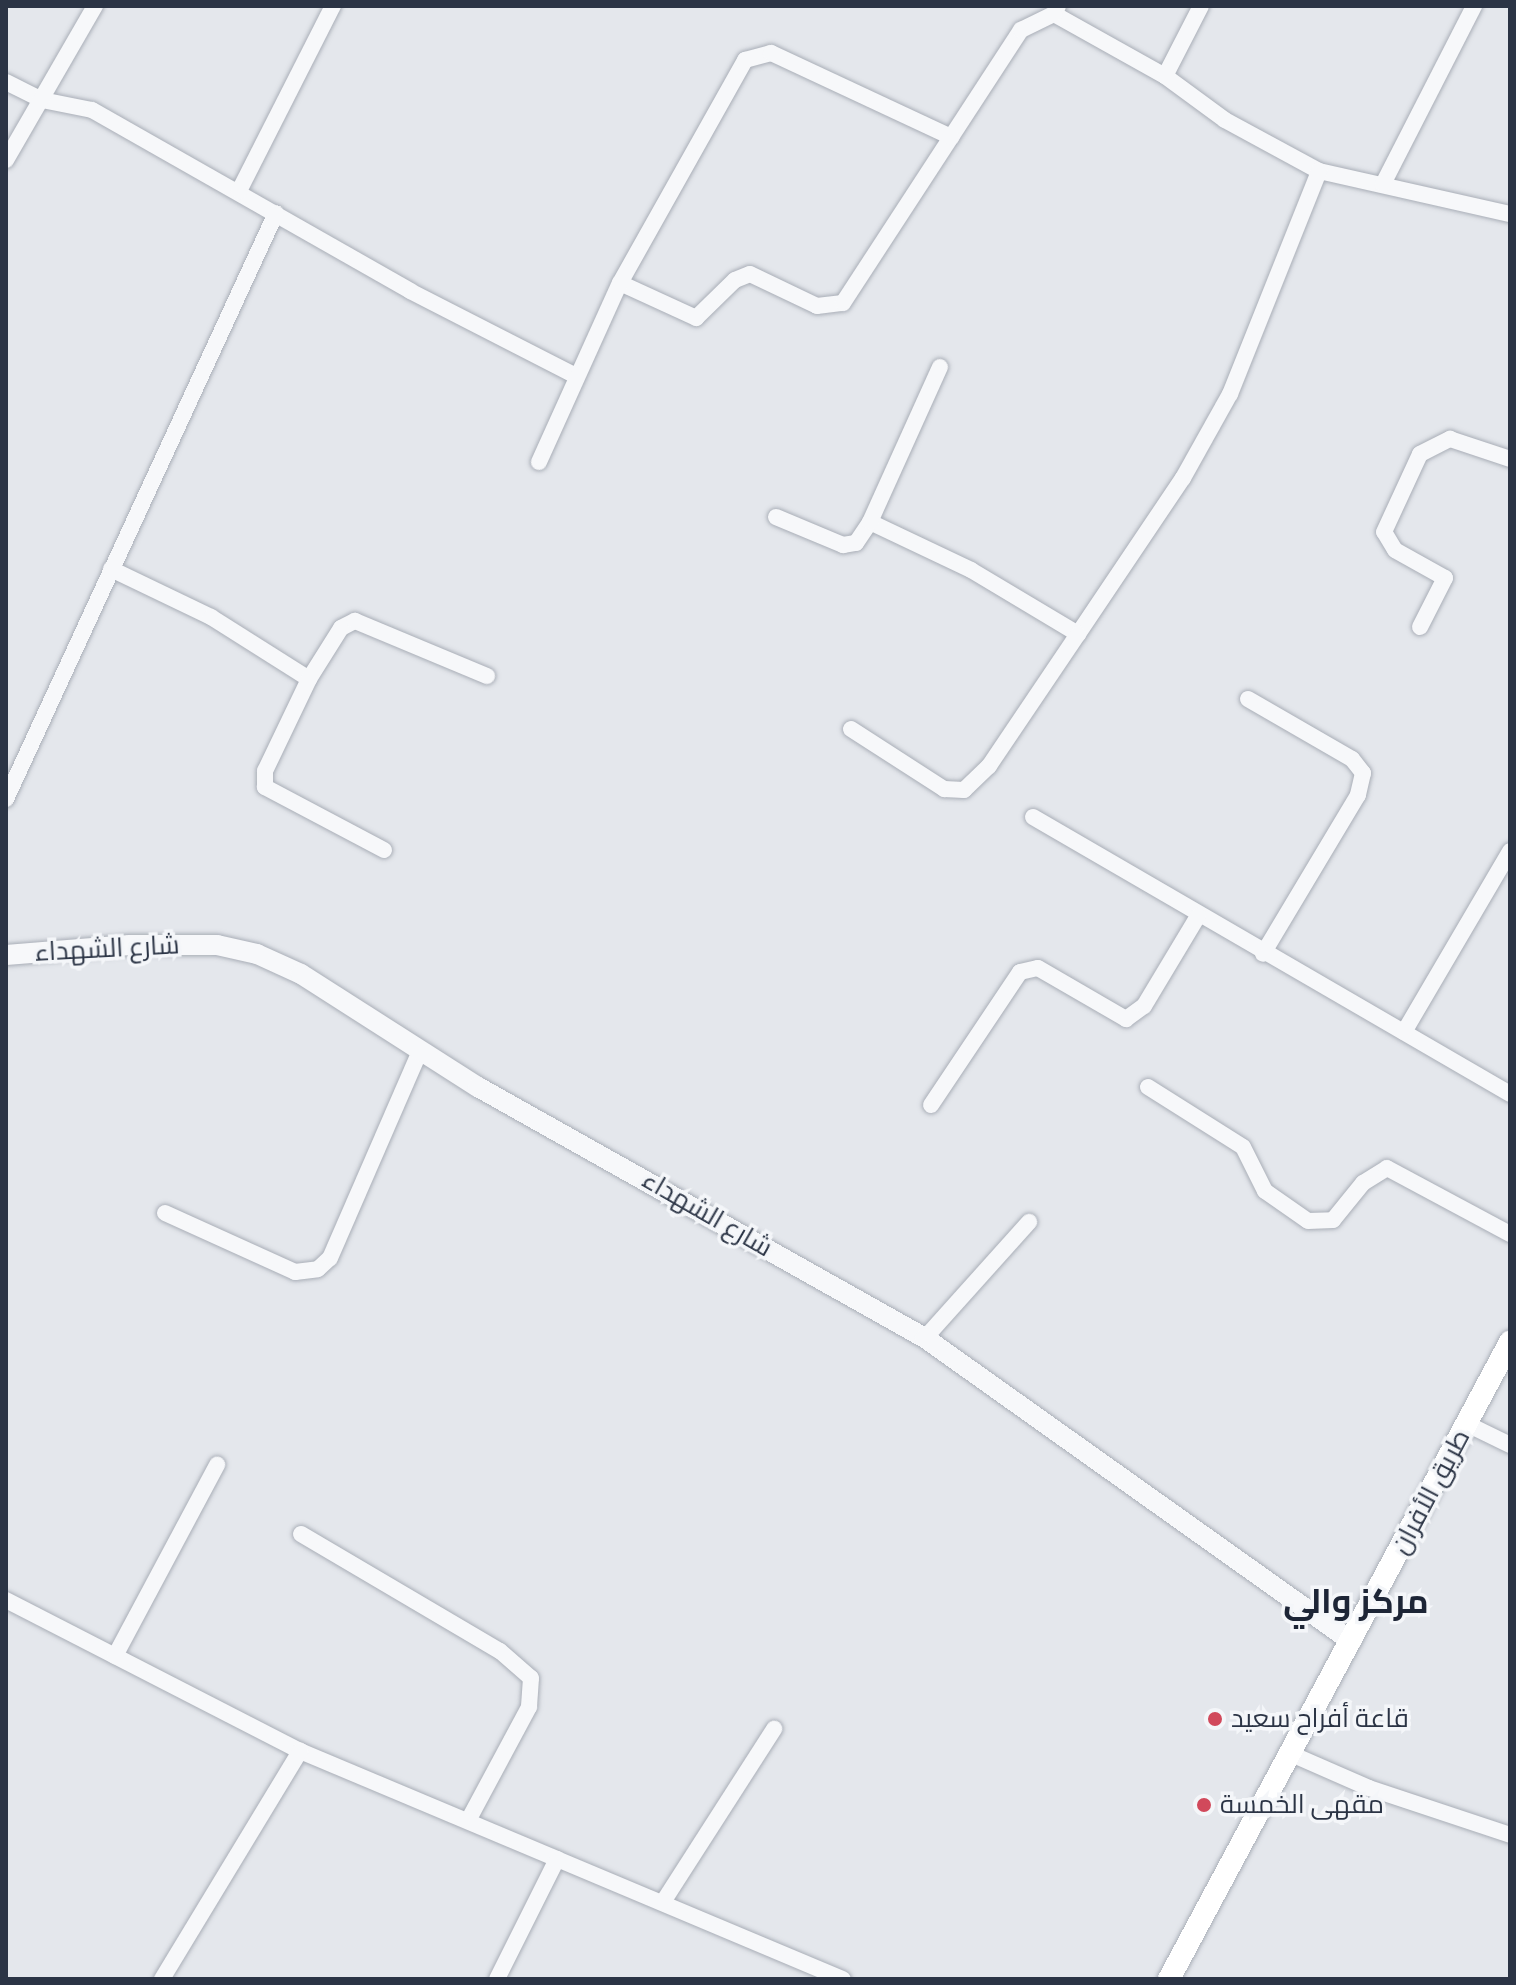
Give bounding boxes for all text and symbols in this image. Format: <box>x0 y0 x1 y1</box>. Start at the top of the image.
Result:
street label: شارع الشهداء <box>34 930 180 968</box>
street label: شارع الشهداء <box>636 1164 778 1264</box>
street label: طريق الأفران <box>1385 1424 1477 1560</box>
district label: مركز والي <box>1283 1582 1429 1622</box>
place label: قاعة أفراح سعيد <box>1231 1703 1409 1735</box>
marker: قاعة أفراح سعيد <box>1206 1710 1224 1728</box>
place label: مقهى الخمسة <box>1220 1789 1384 1821</box>
marker: مقهى الخمسة <box>1195 1796 1213 1814</box>

